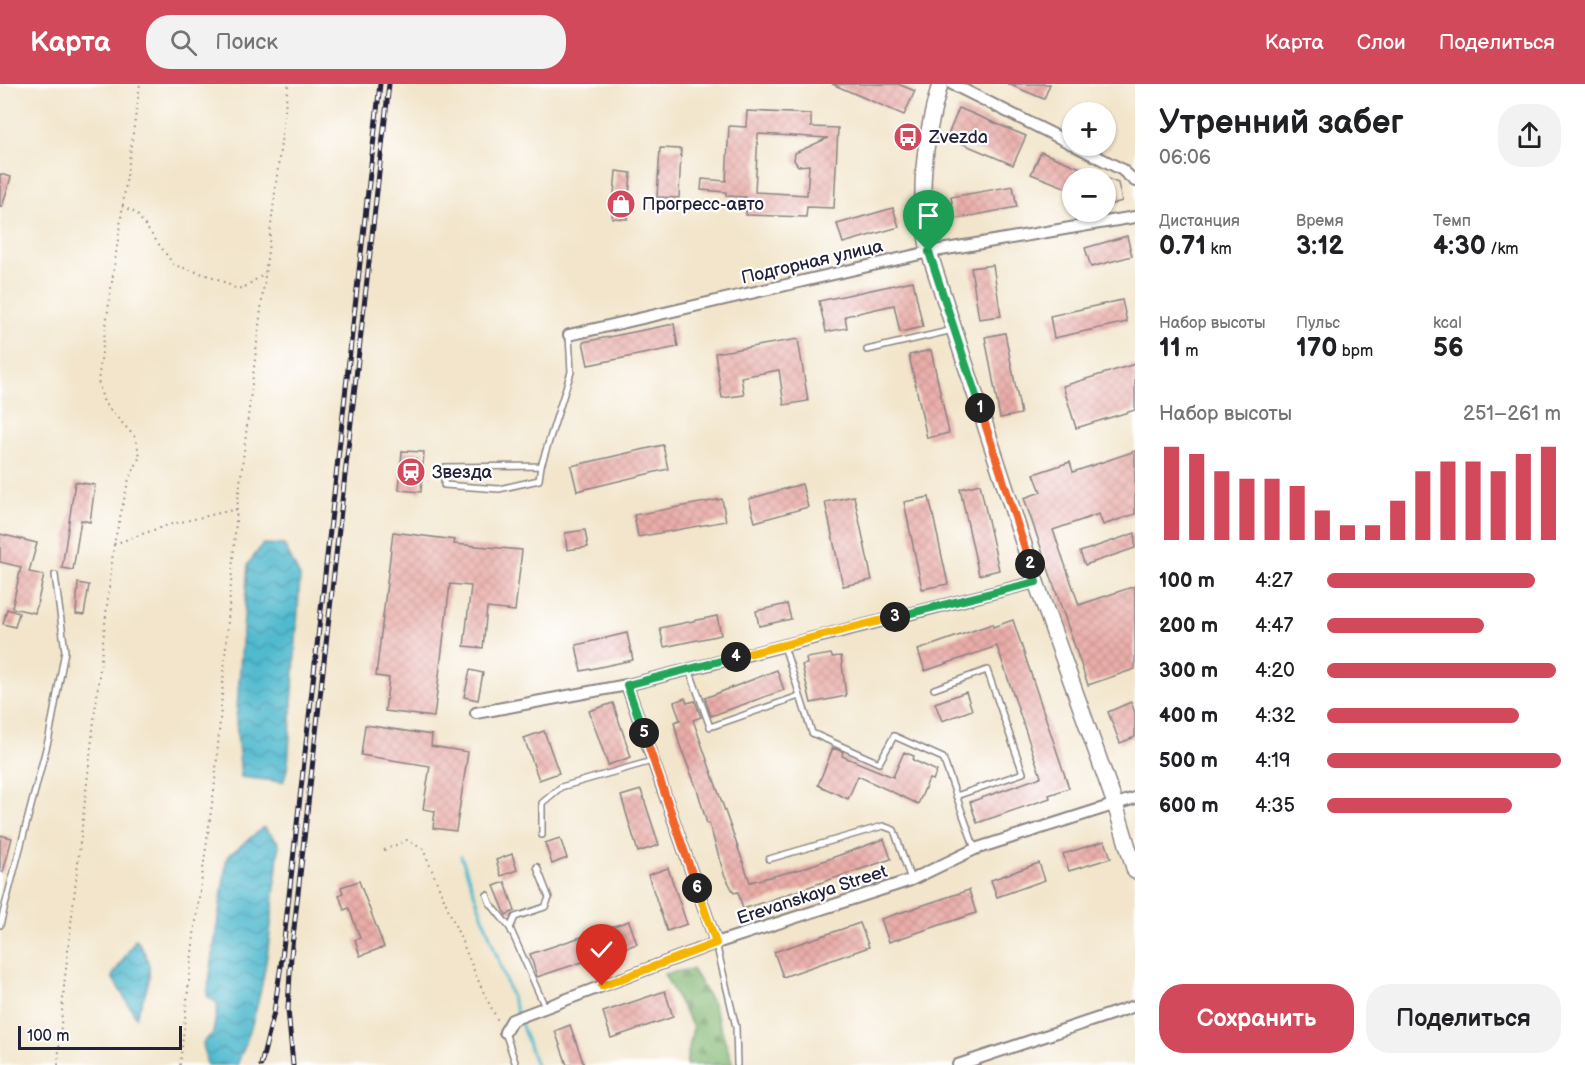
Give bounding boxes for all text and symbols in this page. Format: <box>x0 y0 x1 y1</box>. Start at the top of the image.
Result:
search box <box>146 15 566 69</box>
text: Карта <box>30 26 110 59</box>
icon: search <box>167 26 200 59</box>
text: Поиск <box>215 29 278 56</box>
text: Карта <box>1265 30 1324 55</box>
text: Слои <box>1357 30 1406 55</box>
text: Поделиться <box>1439 30 1555 55</box>
map controls <box>1062 102 1116 222</box>
button: + <box>1062 102 1116 156</box>
text: Утренний забег <box>1159 103 1404 143</box>
button: share <box>1498 104 1561 167</box>
bus stop icon: Zvezda <box>892 121 924 153</box>
place label: Zvezda <box>928 127 988 148</box>
text: 06:06 <box>1159 146 1211 170</box>
button: − <box>1062 168 1116 222</box>
shop icon: Прогресс-авто <box>605 188 637 220</box>
pin <box>903 190 954 252</box>
place label: Прогресс-авто <box>642 194 764 215</box>
icon: arrive <box>912 199 945 232</box>
text: Дистанция <box>1159 212 1240 231</box>
text: Время <box>1296 212 1344 231</box>
text: Темп <box>1433 212 1471 231</box>
text: 0.71 <box>1159 231 1206 262</box>
text: 3:12 <box>1296 231 1344 262</box>
text: 4:30 <box>1433 231 1486 262</box>
street label: Подгорная улица <box>739 235 885 289</box>
text: km <box>1206 240 1232 259</box>
text: /km <box>1486 240 1519 259</box>
text: Набор высоты <box>1159 314 1266 333</box>
text: Пульс <box>1296 314 1340 333</box>
text: kcal <box>1433 314 1462 333</box>
text: 11 <box>1159 333 1181 364</box>
text: 170 <box>1296 333 1338 364</box>
text: 56 <box>1433 333 1464 364</box>
text: m <box>1181 342 1198 361</box>
text: bpm <box>1338 342 1373 361</box>
pin: 1 <box>965 393 995 423</box>
text: 1 <box>977 398 983 417</box>
text: Набор высоты <box>1159 402 1292 426</box>
text: 251–261 m <box>1463 402 1561 426</box>
station icon: Звезда <box>395 456 427 488</box>
place label: Звезда <box>432 462 493 483</box>
pin: 2 <box>1015 549 1045 579</box>
text: 2 <box>1025 554 1035 573</box>
text: 100 m <box>1159 569 1215 593</box>
text: 4:27 <box>1255 569 1293 593</box>
pin: 3 <box>880 602 910 632</box>
text: 3 <box>890 607 900 626</box>
text: 200 m <box>1159 614 1218 638</box>
text: 4:47 <box>1255 614 1293 638</box>
pin: 4 <box>721 642 751 672</box>
text: 4 <box>731 647 741 666</box>
text: 300 m <box>1159 659 1218 683</box>
text: 4:20 <box>1255 659 1295 683</box>
text: 400 m <box>1159 704 1218 728</box>
text: 4:32 <box>1255 704 1295 728</box>
pin: 5 <box>629 718 659 748</box>
text: 5 <box>639 723 649 742</box>
text: 500 m <box>1159 749 1218 773</box>
text: 4:19 <box>1255 749 1291 773</box>
text: 600 m <box>1159 794 1219 818</box>
text: 4:35 <box>1255 794 1295 818</box>
street label: Erevanskaya Street <box>734 861 890 929</box>
pin: 6 <box>682 873 712 903</box>
text: 6 <box>692 878 702 897</box>
pin <box>576 924 627 986</box>
icon: check <box>585 933 618 966</box>
button: Сохранить <box>1159 984 1354 1053</box>
button: Поделиться <box>1366 984 1561 1053</box>
scale bar <box>18 1023 182 1050</box>
text: 100 m <box>27 1027 70 1046</box>

